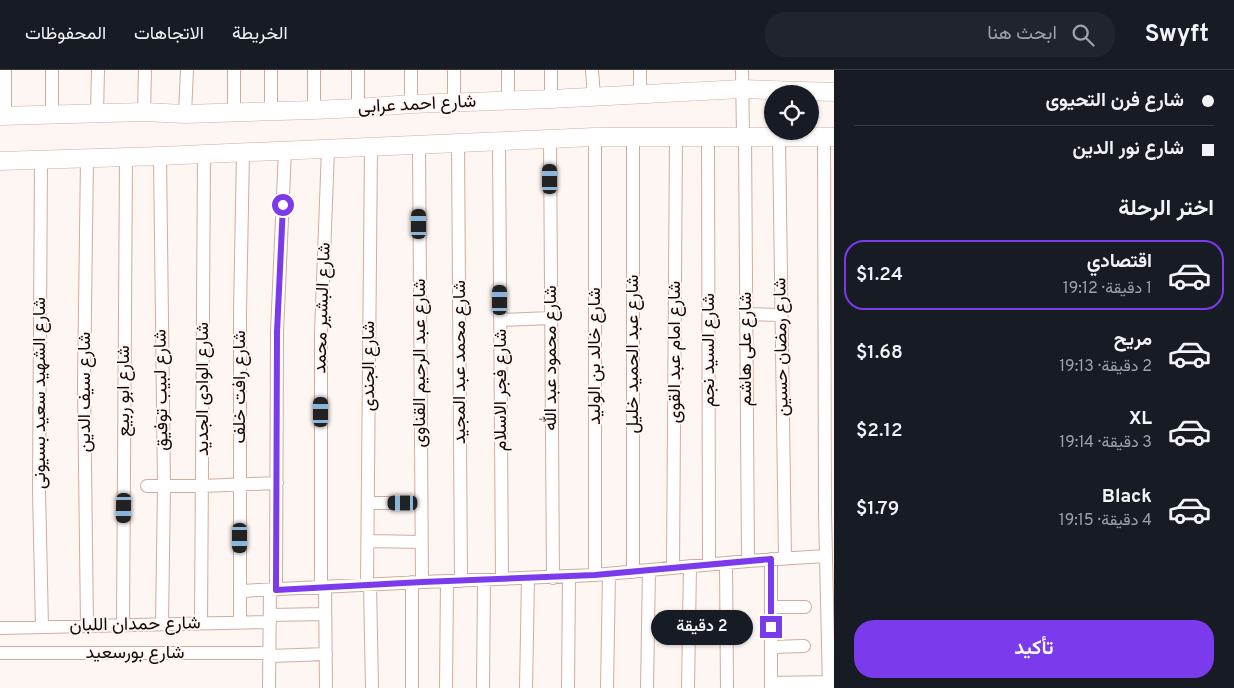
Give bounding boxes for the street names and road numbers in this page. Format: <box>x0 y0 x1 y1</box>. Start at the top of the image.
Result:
street label: شارع احمد عرابى <box>357 90 477 120</box>
street label: شارع البشير محمد <box>309 242 337 374</box>
street label: شارع عبد الحميد خليل <box>622 274 645 434</box>
street label: شارع رمضان حسين <box>769 277 795 417</box>
street label: شارع عبد الرحيم القناوى <box>409 279 432 447</box>
street label: شارع محمد عبد المجيد <box>449 280 472 444</box>
street label: شارع امام عبد القوى <box>664 281 687 423</box>
street label: شارع محمود عبد الله <box>539 285 563 431</box>
street label: شارع خالد بن الوليد <box>584 287 607 425</box>
street label: شارع على هاشم <box>735 292 758 406</box>
street label: شارع السيد نجم <box>698 293 721 407</box>
street label: شارع الشهيد سعيد بسيونى <box>29 297 52 489</box>
street label: شارع الجندى <box>358 321 381 411</box>
street label: شارع الوادى الجديد <box>192 322 215 456</box>
street label: شارع لبيب توفيق <box>149 329 175 451</box>
street label: شارع فجر الاسلام <box>490 329 513 451</box>
street label: شارع رافت خلف <box>229 330 252 444</box>
street label: شارع سيف الدين <box>74 332 97 452</box>
street label: شارع ابو ربيع <box>113 345 136 437</box>
street label: شارع حمدان اللبان <box>69 612 201 638</box>
street label: شارع بورسعيد <box>85 642 185 665</box>

